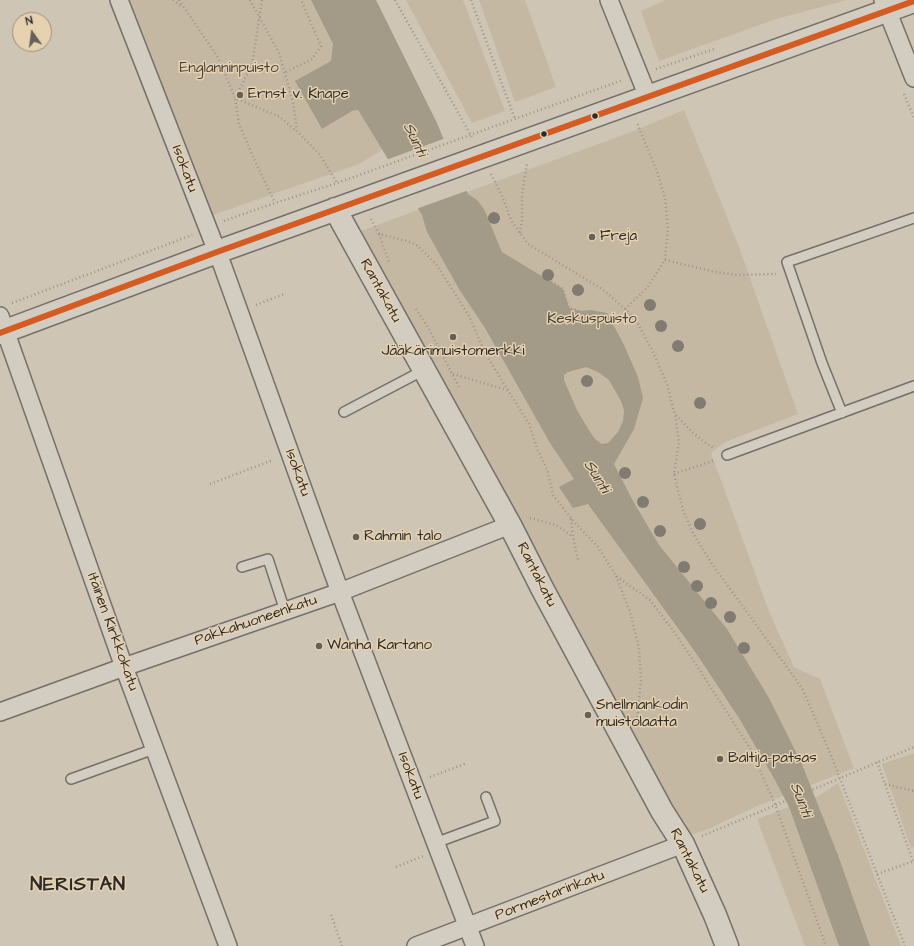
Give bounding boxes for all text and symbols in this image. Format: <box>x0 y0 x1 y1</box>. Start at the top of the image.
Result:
north arrow <box>12 12 52 52</box>
text: N <box>24 13 34 29</box>
park label: Englanninpuisto <box>179 60 279 78</box>
place label: Ernst v. Knape <box>248 86 349 104</box>
marker: Ernst v. Knape <box>235 90 245 100</box>
unlabelled marker <box>590 111 600 121</box>
water label: Sunti <box>398 120 430 160</box>
unlabelled marker <box>539 129 549 139</box>
street label: Isokatu <box>167 143 201 195</box>
place label: Freja <box>600 228 637 246</box>
marker: Freja <box>587 232 597 242</box>
street label: Rantakatu <box>355 256 405 326</box>
park label: Keskuspuisto <box>547 311 637 329</box>
marker: Jääkärimuistomerkki <box>448 332 458 342</box>
place label: Jääkärimuistomerkki <box>382 343 524 361</box>
street label: Isokatu <box>280 447 314 499</box>
water label: Sunti <box>579 457 613 497</box>
place label: Rahmin talo <box>364 528 442 546</box>
marker: Rahmin talo <box>351 532 361 542</box>
street label: Rantakatu <box>512 540 560 610</box>
street label: Itäinen Kirkkokatu <box>82 570 142 694</box>
street label: Pakkahuoneenkatu <box>192 592 320 650</box>
place label: Wanha Kartano <box>327 637 432 655</box>
marker: Wanha Kartano <box>314 641 324 651</box>
place label: Snellmankodin muistolaatta <box>596 697 688 732</box>
marker: Snellmankodin muistolaatta <box>583 710 593 720</box>
street label: Isokatu <box>393 750 427 802</box>
place label: Baltija-patsas <box>728 750 817 768</box>
marker: Baltija-patsas <box>715 754 725 764</box>
water label: Sunti <box>785 780 815 820</box>
street label: Rantakatu <box>665 826 713 896</box>
street label: Pormestarinkatu <box>493 867 607 925</box>
district label: NERISTAN <box>30 875 126 897</box>

